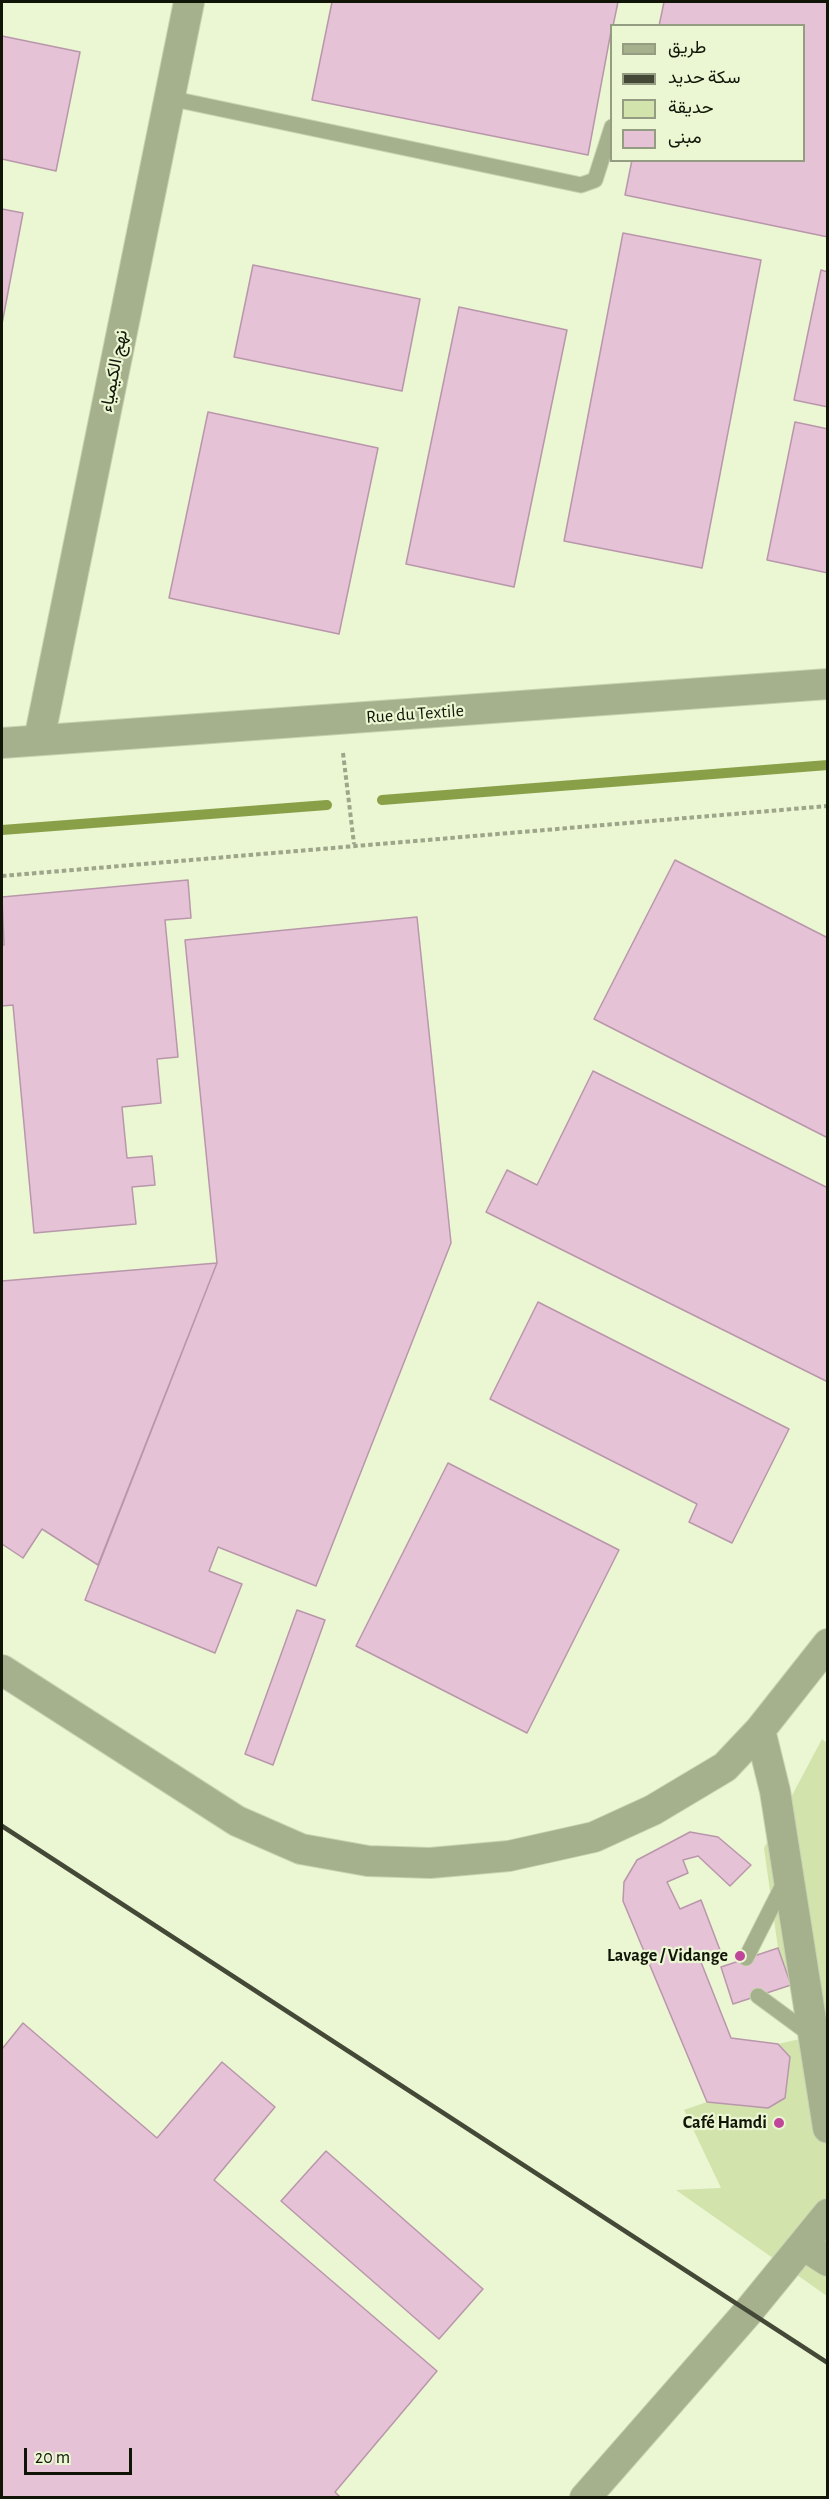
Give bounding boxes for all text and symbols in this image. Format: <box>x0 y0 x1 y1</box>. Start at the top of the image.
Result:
legend <box>610 24 805 162</box>
text: طريق <box>668 39 706 57</box>
text: سكة حديد <box>668 69 741 87</box>
text: حديقة <box>668 99 714 117</box>
text: مبنى <box>668 129 702 147</box>
street label: نهج الكيمياء <box>95 328 133 414</box>
street label: Rue du Textile <box>365 700 465 728</box>
place label: Lavage / Vidange <box>607 1945 728 1967</box>
marker: Lavage / Vidange <box>733 1949 747 1963</box>
place label: Café Hamdi <box>683 2112 767 2134</box>
marker: Café Hamdi <box>772 2116 786 2130</box>
scale bar <box>27 2436 135 2474</box>
text: 20 m <box>35 2449 70 2467</box>

